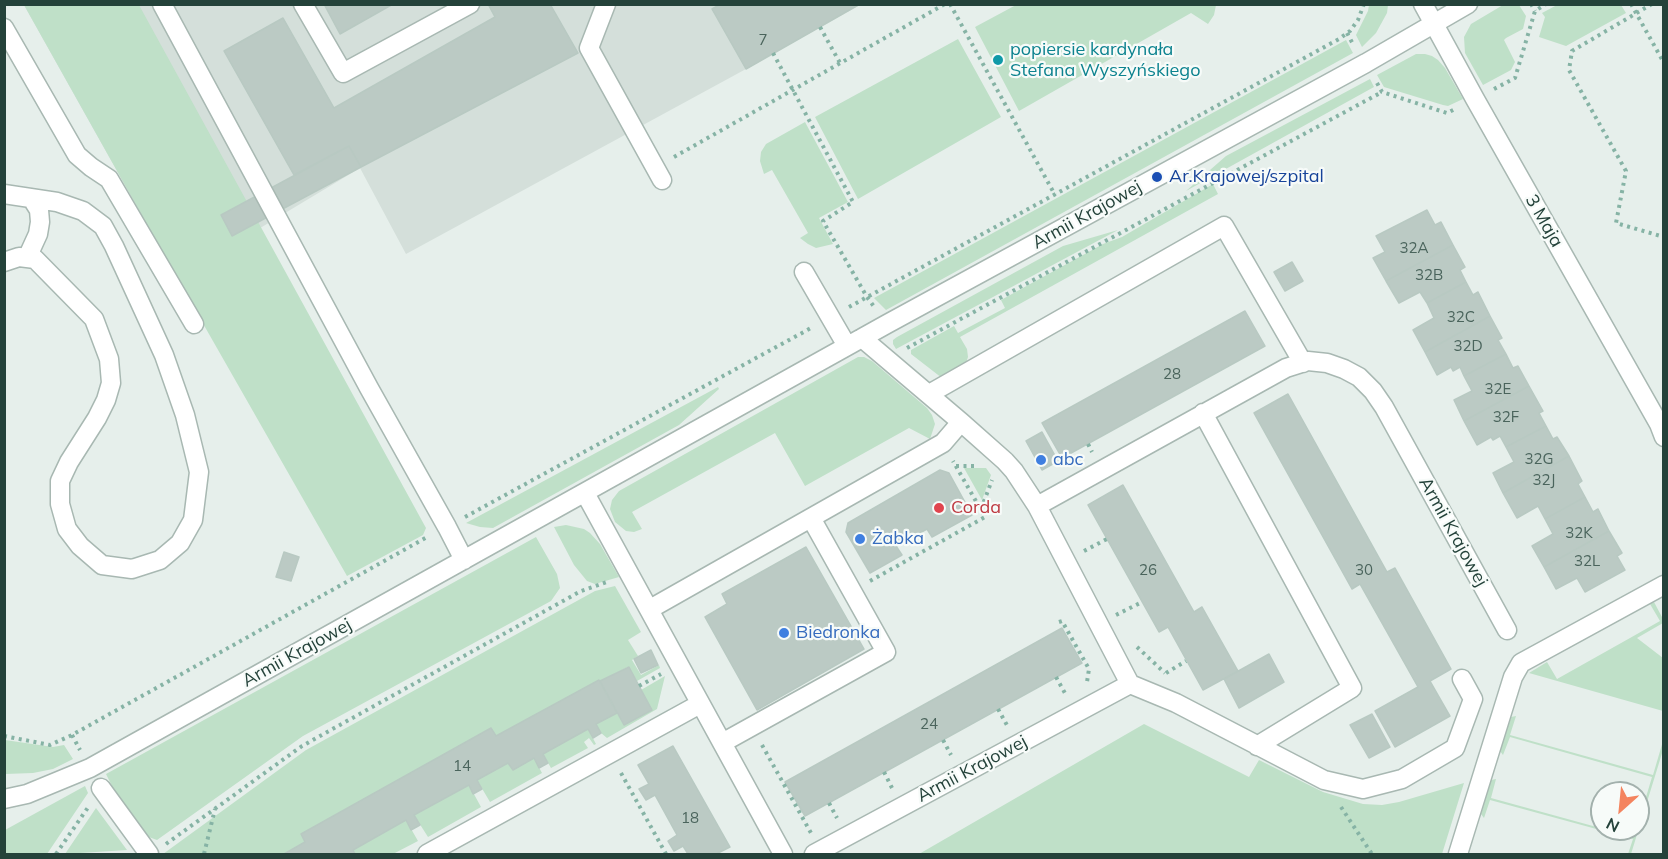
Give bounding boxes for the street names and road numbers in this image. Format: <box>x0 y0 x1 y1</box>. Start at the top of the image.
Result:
street label: Armii Krajowej <box>1029 176 1145 254</box>
street label: 3 Maja <box>1520 191 1568 251</box>
street label: Armii Krajowej <box>1414 474 1492 590</box>
street label: Armii Krajowej <box>239 614 355 692</box>
street label: Armii Krajowej <box>913 731 1031 807</box>

